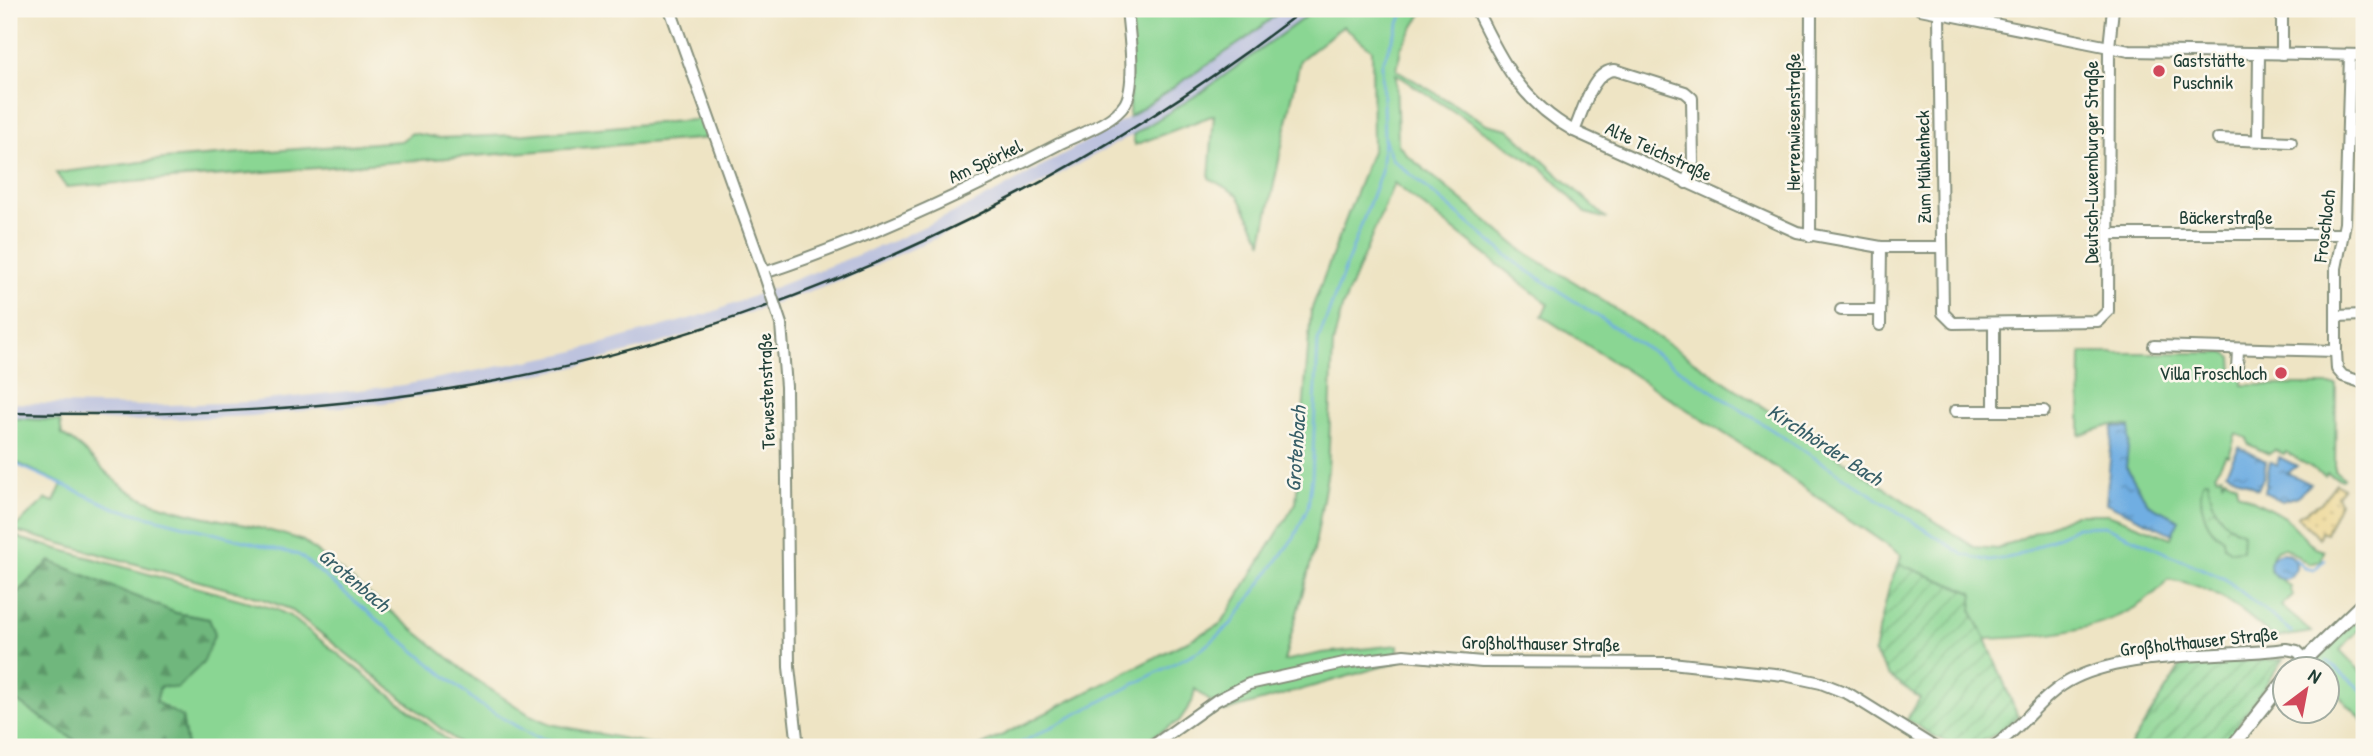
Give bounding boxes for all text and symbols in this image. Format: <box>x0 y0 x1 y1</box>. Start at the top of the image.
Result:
place label: Gaststätte Puschnik <box>2173 47 2246 95</box>
street label: Herrenwiesenstraße <box>1780 53 1806 191</box>
street label: Deutsch-Luxemburger Straße <box>2078 60 2104 263</box>
marker: Gaststätte Puschnik <box>2151 63 2167 79</box>
street label: Zum Mühlenheck <box>1909 110 1937 224</box>
street label: Alte Teichstraße <box>1601 115 1717 187</box>
street label: Am Spörkel <box>944 132 1027 189</box>
street label: Froschloch <box>2307 188 2341 265</box>
street label: Bäckerstraße <box>2179 204 2273 230</box>
street label: Terwestenstraße <box>751 332 781 450</box>
place label: Villa Froschloch <box>2159 360 2267 386</box>
marker: Villa Froschloch <box>2273 365 2289 381</box>
water label: Kirchhörder Bach <box>1762 397 1889 493</box>
water label: Grotenbach <box>1278 404 1313 493</box>
water label: Grotenbach <box>312 541 397 619</box>
street label: Großholthauser Straße <box>2119 620 2280 662</box>
street label: Großholthauser Straße <box>1461 629 1621 657</box>
north arrow <box>2272 654 2342 724</box>
text: N <box>2304 662 2326 689</box>

